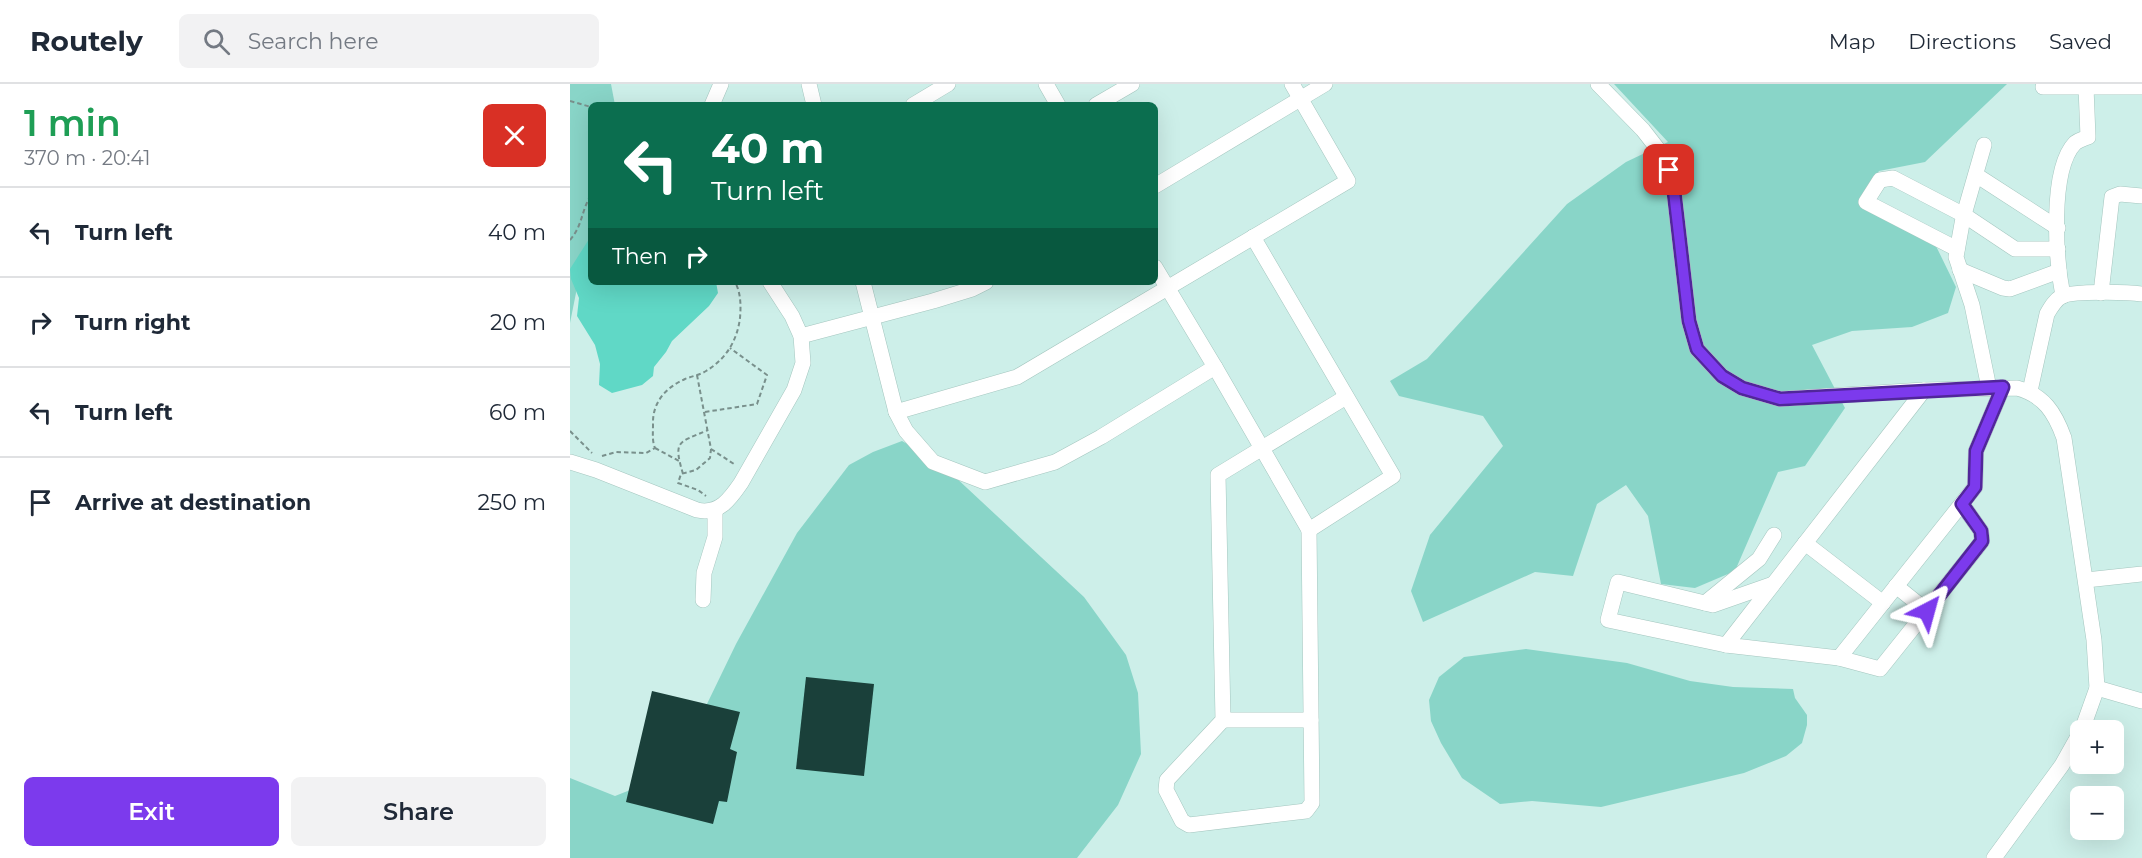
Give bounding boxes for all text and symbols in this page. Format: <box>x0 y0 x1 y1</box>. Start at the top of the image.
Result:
search box <box>179 14 599 68</box>
text: Routely <box>30 24 143 58</box>
icon: search <box>200 25 233 58</box>
text: Search here <box>248 28 379 55</box>
text: Map <box>1829 29 1875 54</box>
text: Directions <box>1908 29 2016 54</box>
text: Saved <box>2049 29 2112 54</box>
text: 1 min <box>24 101 121 145</box>
button: close <box>483 104 546 167</box>
text: 40 m <box>711 122 824 174</box>
icon: left <box>612 126 690 204</box>
pin <box>1643 144 1694 195</box>
text: 370 m · 20:41 <box>24 146 150 170</box>
icon: arrive <box>1652 153 1685 186</box>
text: Turn left <box>711 174 824 207</box>
icon: left <box>24 216 57 249</box>
text: Turn left <box>75 219 173 246</box>
text: 40 m <box>488 219 546 246</box>
icon: right <box>680 240 713 273</box>
text: Then <box>612 243 668 270</box>
icon: right <box>24 306 57 339</box>
text: Turn right <box>75 309 190 336</box>
text: 20 m <box>490 309 546 336</box>
icon: left <box>24 396 57 429</box>
text: Turn left <box>75 399 173 426</box>
text: 60 m <box>489 399 546 426</box>
icon: arrive <box>24 486 57 519</box>
text: Arrive at destination <box>75 489 311 516</box>
text: 250 m <box>477 489 546 516</box>
position arrow <box>1895 579 1959 643</box>
map controls <box>2070 720 2124 840</box>
button: + <box>2070 720 2124 774</box>
button: Exit <box>24 777 279 846</box>
button: Share <box>291 777 546 846</box>
button: − <box>2070 786 2124 840</box>

